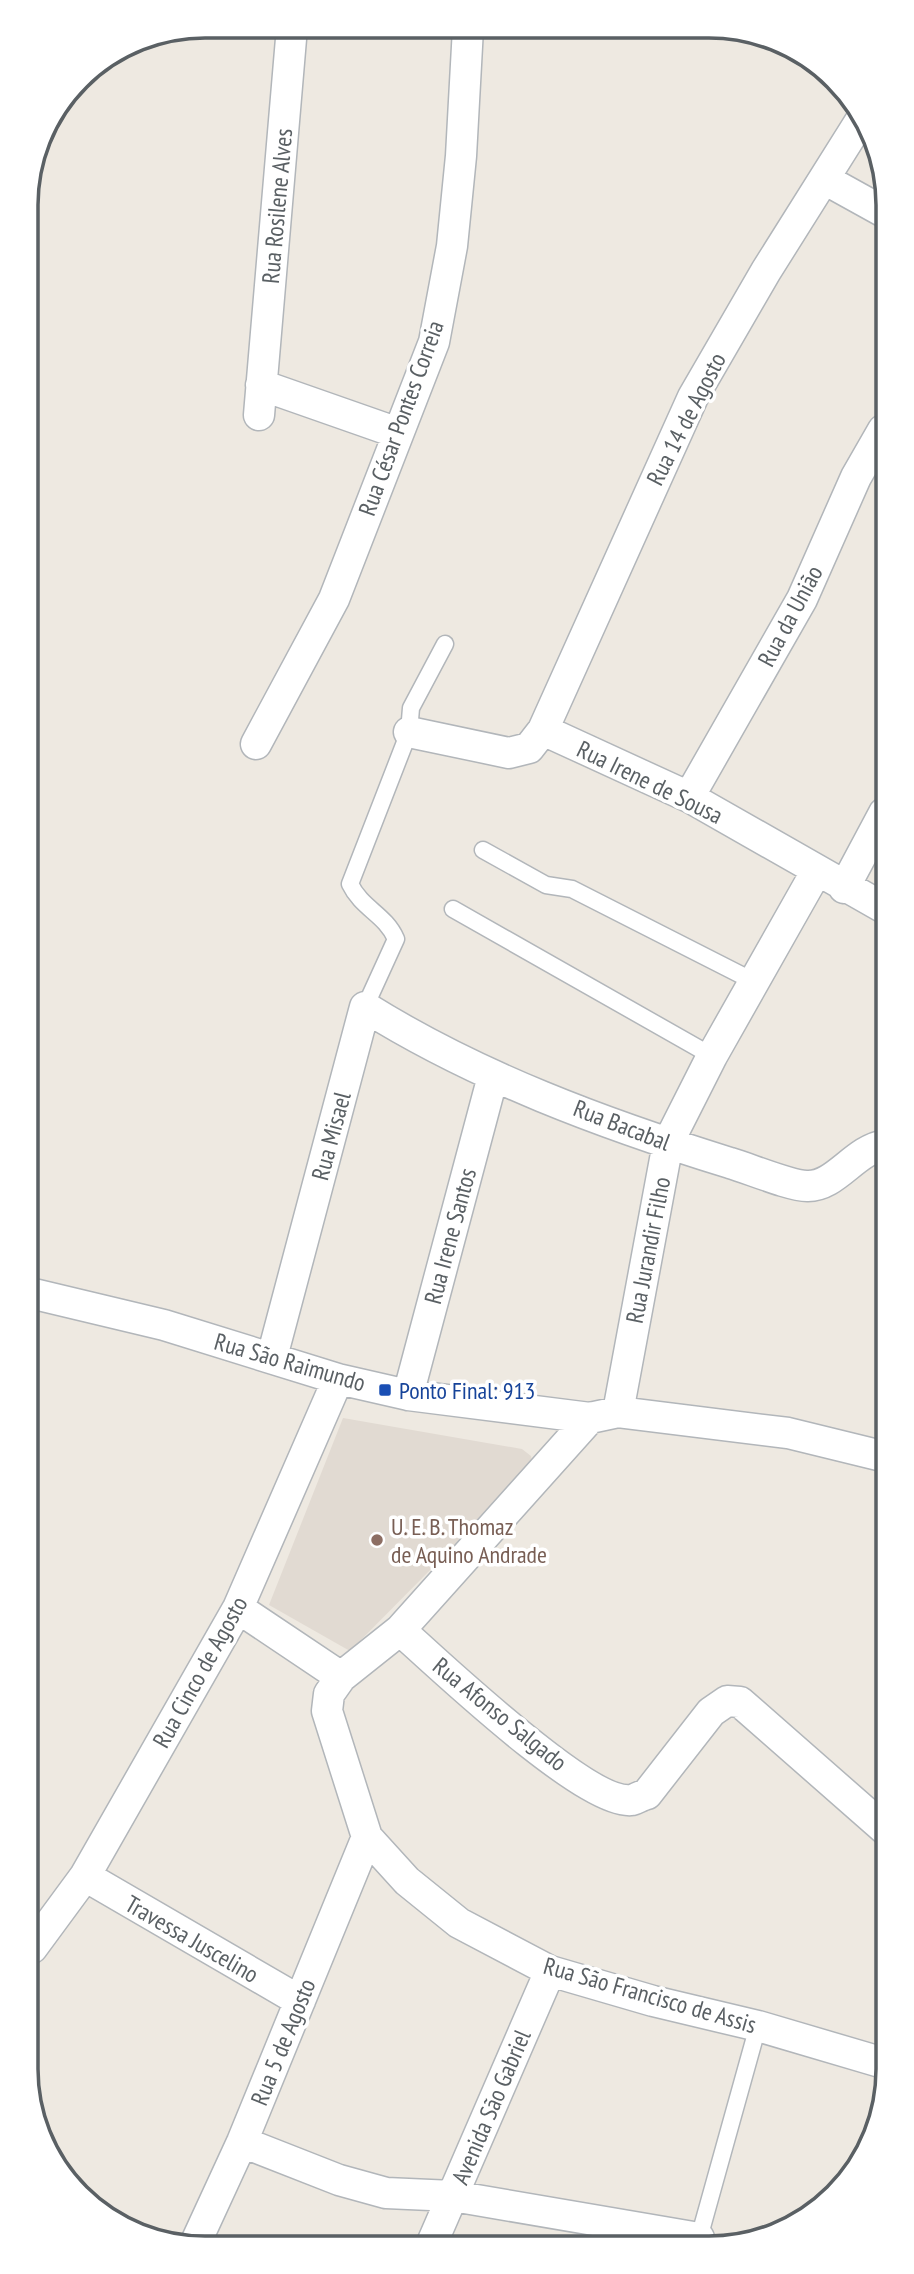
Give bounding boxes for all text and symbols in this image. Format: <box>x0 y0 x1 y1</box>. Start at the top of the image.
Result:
street label: Rua Rosilene Alves <box>255 127 299 285</box>
street label: Rua César Pontes Correia <box>351 316 451 520</box>
street label: Rua 14 de Agosto <box>639 347 733 491</box>
street label: Rua da União <box>751 560 829 672</box>
street label: Rua Irene de Sousa <box>572 733 728 831</box>
street label: Rua Misael <box>304 1088 358 1184</box>
street label: Rua Bacabal <box>569 1092 675 1158</box>
street label: Rua Irene Santos <box>417 1165 483 1307</box>
street label: Rua Jurandir Filho <box>619 1174 677 1326</box>
street label: Rua São Raimundo <box>211 1326 369 1398</box>
place label: Ponto Final: 913 <box>399 1375 535 1406</box>
marker: Ponto Final: 913 <box>377 1382 393 1398</box>
place label: U. E. B. Thomaz de Aquino Andrade <box>391 1511 547 1570</box>
marker: U. E. B. Thomaz de Aquino Andrade <box>369 1532 385 1548</box>
street label: Rua Cinco de Agosto <box>146 1591 254 1753</box>
street label: Rua Afonso Salgado <box>427 1650 573 1778</box>
street label: Travessa Juscelino <box>120 1888 264 1990</box>
street label: Rua São Francisco de Assis <box>540 1950 760 2040</box>
street label: Rua 5 de Agosto <box>244 1974 322 2110</box>
street label: Avenida São Gabriel <box>444 2025 538 2189</box>

